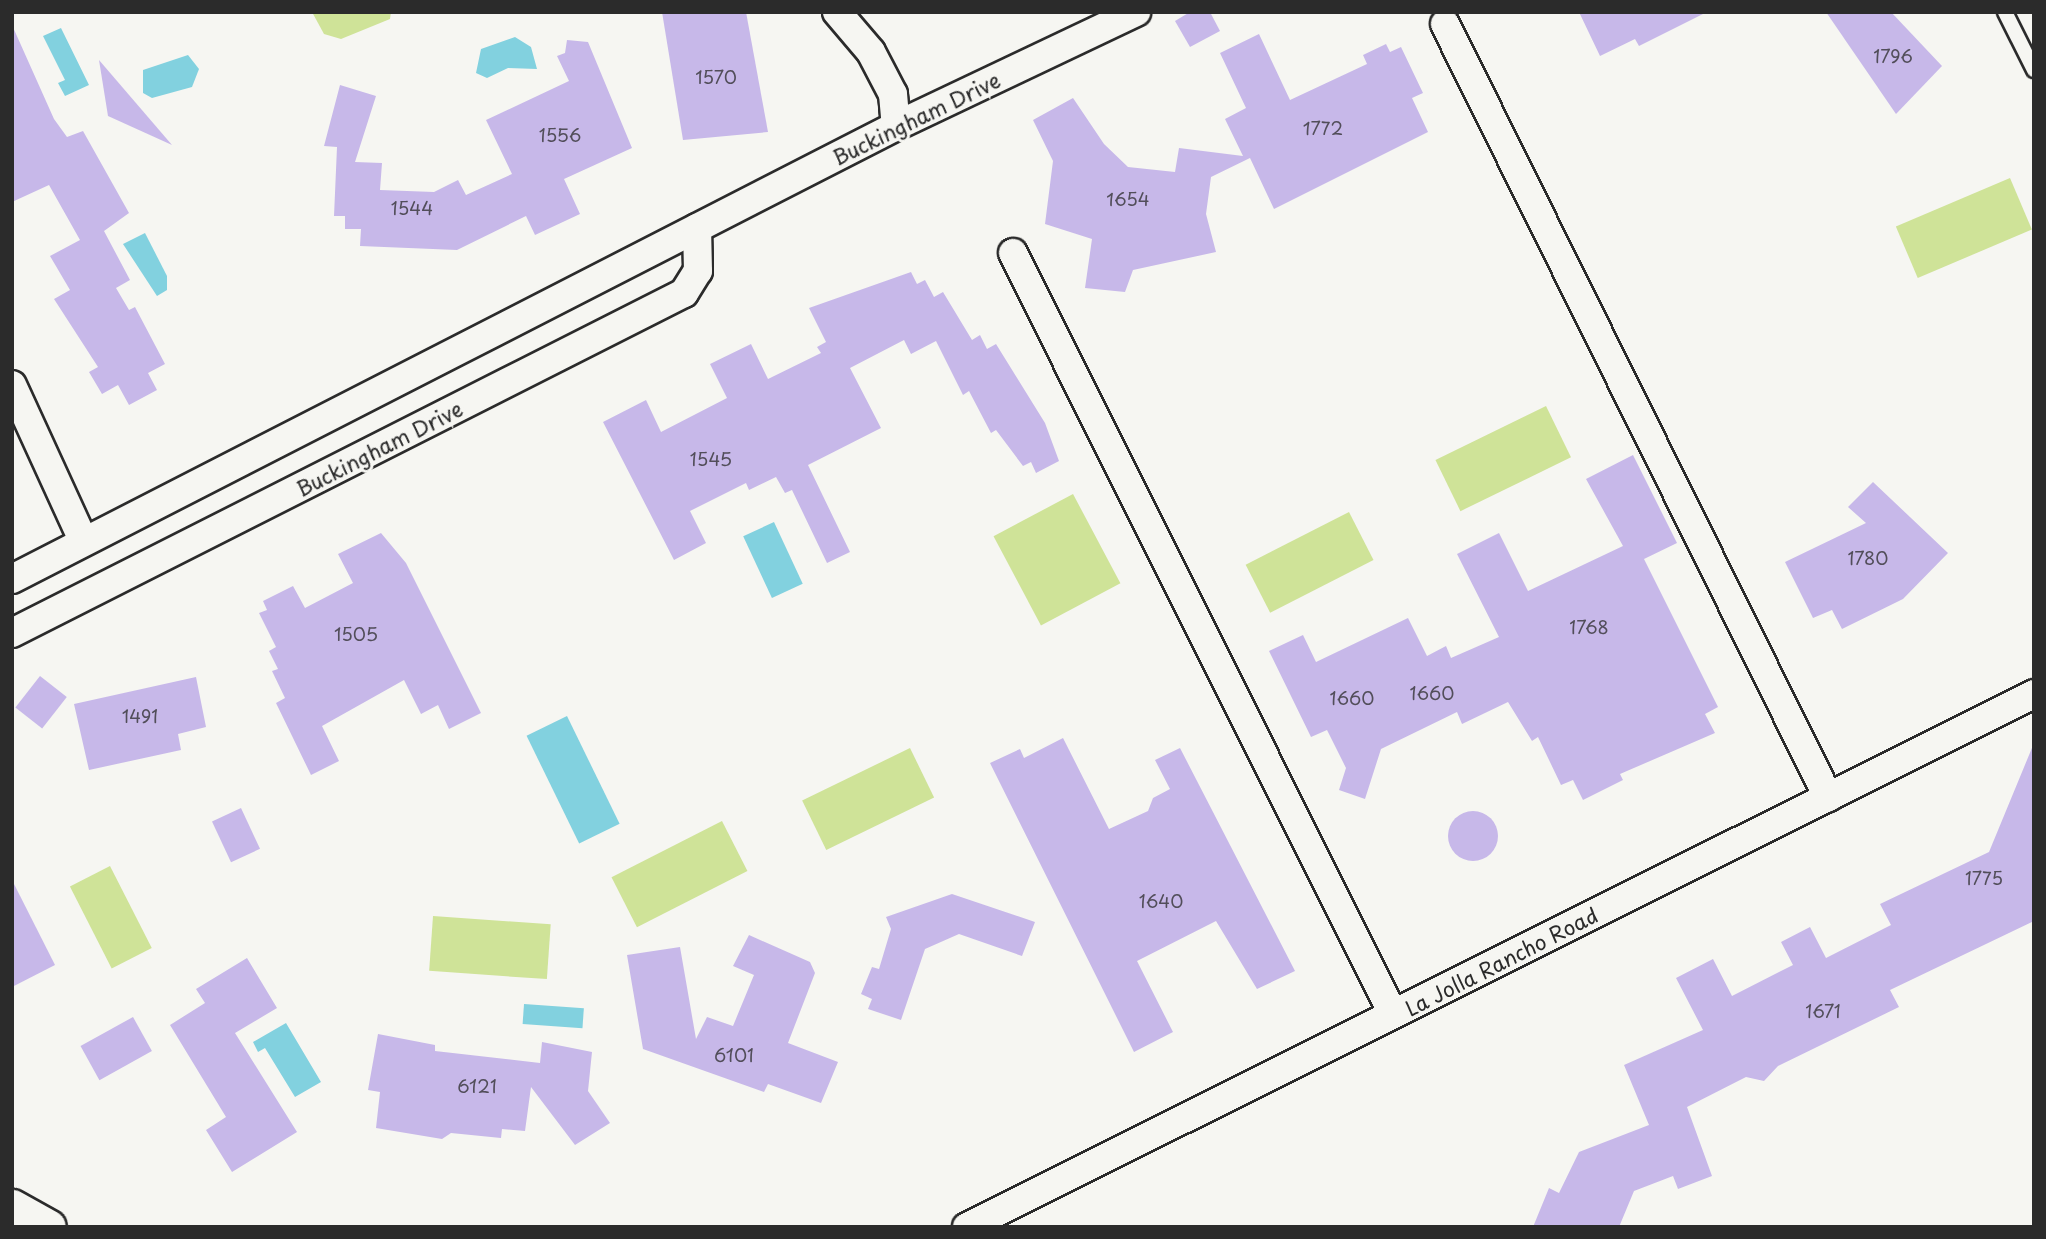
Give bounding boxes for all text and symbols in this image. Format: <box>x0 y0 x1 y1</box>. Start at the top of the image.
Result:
house number: 1796 <box>1873 45 1913 67</box>
house number: 1570 <box>695 66 737 88</box>
street label: Buckingham Drive <box>828 66 1004 170</box>
house number: 1772 <box>1303 117 1343 139</box>
house number: 1556 <box>539 124 581 146</box>
house number: 1654 <box>1106 188 1150 210</box>
house number: 1544 <box>391 197 433 219</box>
street label: Buckingham Drive <box>291 395 467 501</box>
house number: 1545 <box>690 448 732 470</box>
house number: 1780 <box>1848 547 1888 569</box>
house number: 1768 <box>1569 616 1609 638</box>
house number: 1505 <box>334 623 378 645</box>
house number: 1660 <box>1409 682 1455 704</box>
house number: 1660 <box>1329 687 1375 709</box>
house number: 1491 <box>122 705 158 727</box>
house number: 1775 <box>1965 867 2003 889</box>
house number: 1640 <box>1139 890 1183 912</box>
street label: La Jolla Rancho Road <box>1398 900 1604 1022</box>
house number: 1671 <box>1805 1000 1841 1022</box>
house number: 6101 <box>714 1044 754 1066</box>
house number: 6121 <box>457 1075 497 1097</box>

